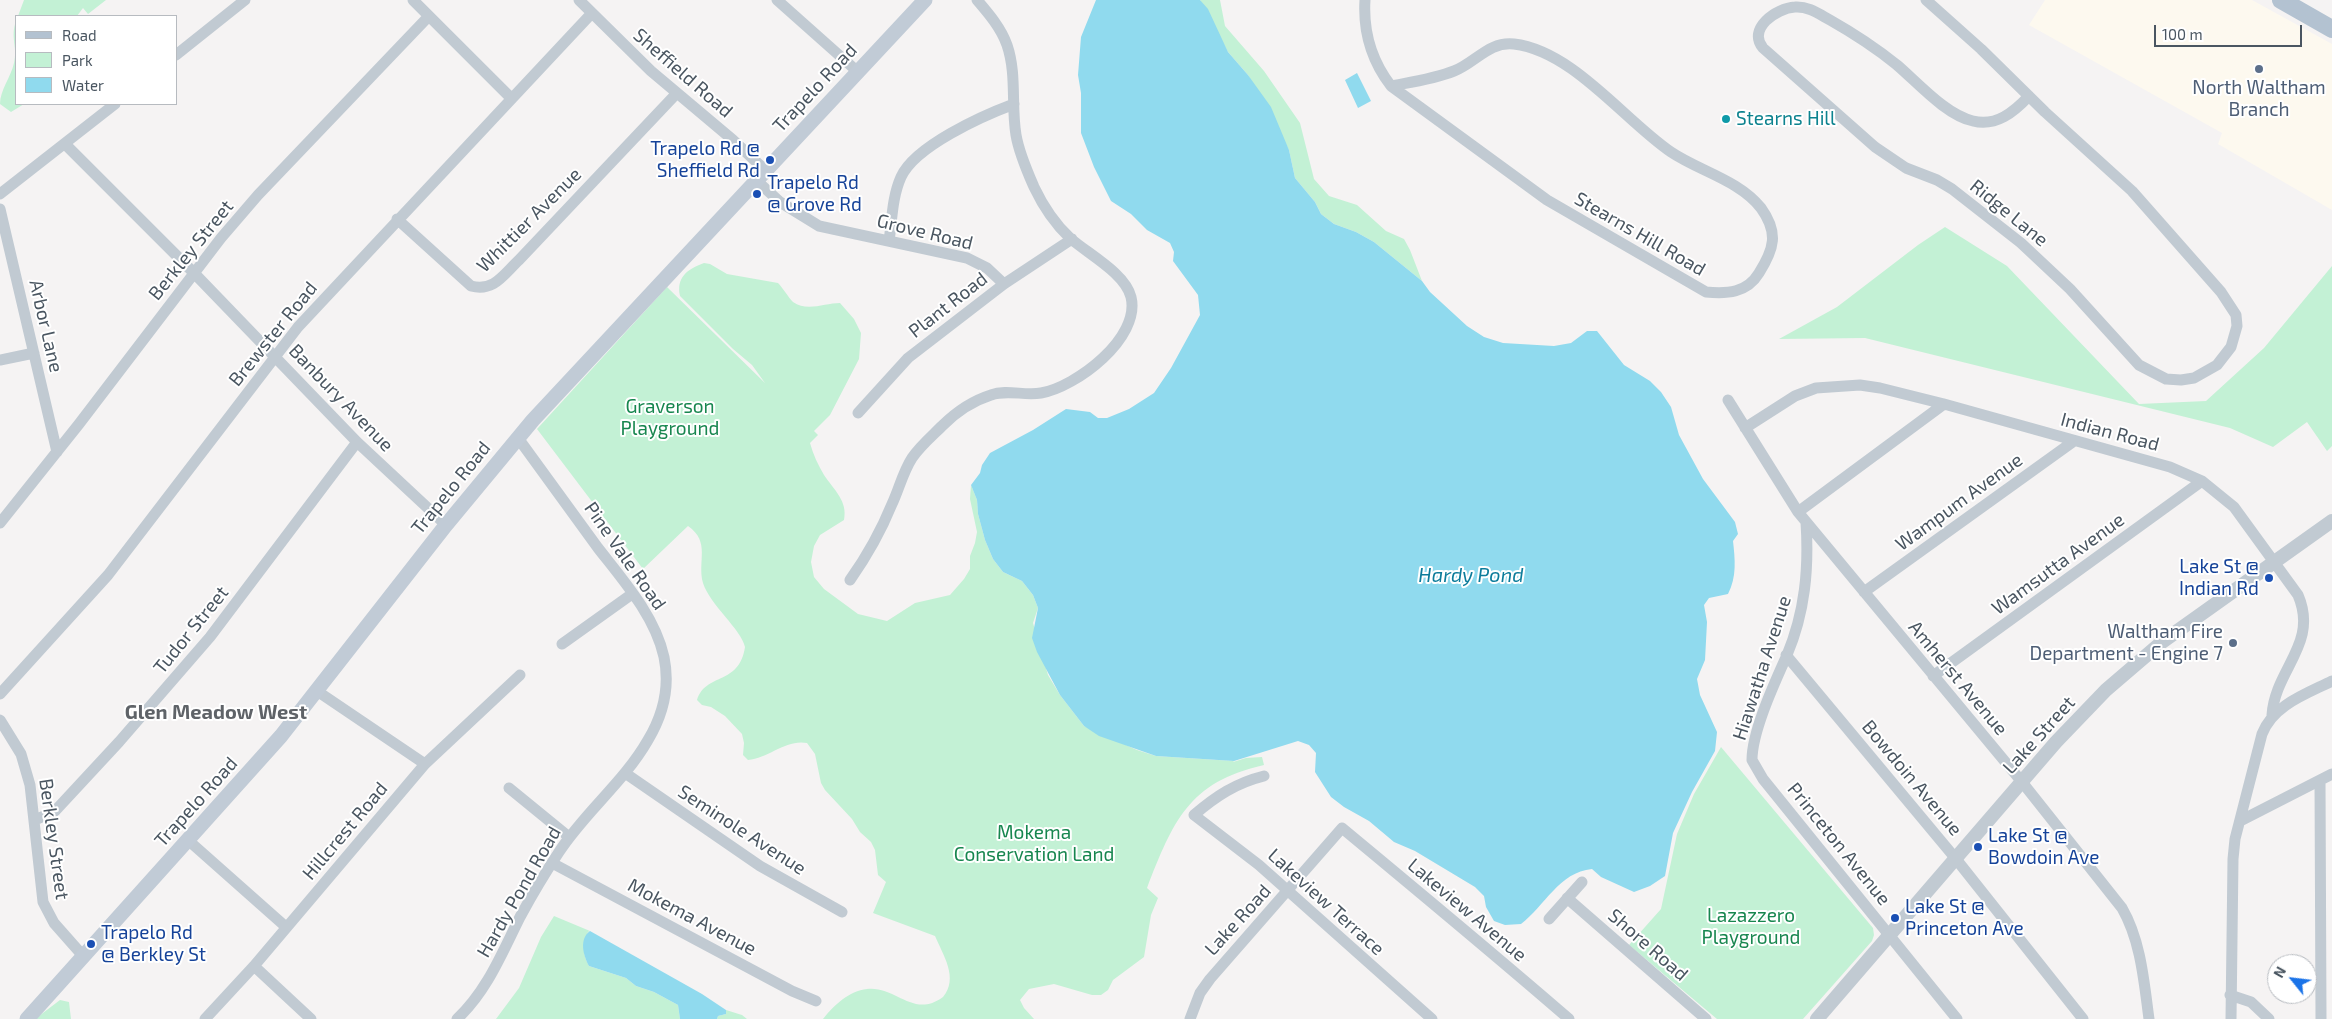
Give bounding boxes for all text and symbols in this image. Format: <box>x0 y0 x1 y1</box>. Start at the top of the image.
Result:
legend <box>15 15 178 105</box>
scale bar <box>2157 15 2304 47</box>
street label: Sheffield Road <box>629 24 737 122</box>
text: 100 m <box>2162 25 2203 43</box>
text: Road <box>62 26 97 44</box>
street label: Trapelo Road <box>768 39 862 137</box>
text: Park <box>62 51 93 69</box>
marker: North Waltham Branch <box>2253 63 2265 75</box>
text: Water <box>62 76 104 94</box>
place label: North Waltham Branch <box>2192 77 2326 121</box>
place label: Stearns Hill <box>1736 108 1836 130</box>
marker: Stearns Hill <box>1720 113 1732 125</box>
place label: Trapelo Rd @ Sheffield Rd <box>650 138 760 182</box>
marker: Trapelo Rd @ Sheffield Rd <box>764 154 776 166</box>
street label: Whittier Avenue <box>472 163 586 277</box>
place label: Trapelo Rd @ Grove Rd <box>767 172 862 216</box>
street label: Ridge Lane <box>1965 175 2053 251</box>
street label: Stearns Hill Road <box>1570 187 1710 281</box>
marker: Trapelo Rd @ Grove Rd <box>751 188 763 200</box>
street label: Berkley Street <box>144 195 238 305</box>
street label: Grove Road <box>875 209 975 255</box>
street label: Plant Road <box>904 267 992 343</box>
street label: Arbor Lane <box>24 277 68 375</box>
street label: Brewster Road <box>224 277 322 391</box>
street label: Banbury Avenue <box>284 340 398 456</box>
park label: Graverson Playground <box>621 396 719 440</box>
street label: Indian Road <box>2058 408 2162 456</box>
street label: Trapelo Road <box>407 437 495 539</box>
street label: Wampum Avenue <box>1891 448 2027 556</box>
street label: Pine Vale Road <box>579 498 671 614</box>
street label: Wamsutta Avenue <box>1987 508 2129 620</box>
place label: Lake St @ Indian Rd <box>2179 556 2259 600</box>
water label: Hardy Pond <box>1418 563 1524 587</box>
marker: Lake St @ Indian Rd <box>2263 572 2275 584</box>
street label: Tudor Street <box>149 581 233 679</box>
street label: Hiawatha Avenue <box>1728 593 1796 743</box>
street label: Amherst Avenue <box>1904 616 2012 740</box>
place label: Waltham Fire Department - Engine 7 <box>2030 621 2223 665</box>
marker: Waltham Fire Department - Engine 7 <box>2227 637 2239 649</box>
street label: Lake Street <box>1998 691 2080 779</box>
district label: Glen Meadow West <box>125 700 307 724</box>
street label: Bowdoin Avenue <box>1857 716 1967 840</box>
street label: Trapelo Road <box>150 752 242 852</box>
street label: Berkley Street <box>34 777 74 901</box>
street label: Hillcrest Road <box>298 778 392 884</box>
street label: Princeton Avenue <box>1783 778 1895 910</box>
street label: Seminole Avenue <box>674 780 810 880</box>
street label: Hardy Pond Road <box>472 822 566 962</box>
park label: Mokema Conservation Land <box>954 822 1114 866</box>
place label: Lake St @ Bowdoin Ave <box>1988 825 2099 869</box>
marker: Lake St @ Bowdoin Ave <box>1972 841 1984 853</box>
street label: Lakeview Terrace <box>1263 844 1389 960</box>
street label: Lakeview Avenue <box>1403 854 1531 966</box>
street label: Mokema Avenue <box>624 874 760 960</box>
street label: Lake Road <box>1200 880 1276 960</box>
place label: Lake St @ Princeton Ave <box>1905 896 2024 940</box>
street label: Shore Road <box>1604 904 1692 986</box>
park label: Lazazzero Playground <box>1702 905 1800 949</box>
marker: Lake St @ Princeton Ave <box>1889 912 1901 924</box>
place label: Trapelo Rd @ Berkley St <box>101 922 206 966</box>
marker: Trapelo Rd @ Berkley St <box>85 938 97 950</box>
north arrow <box>2267 954 2317 1004</box>
text: N <box>2269 963 2289 981</box>

